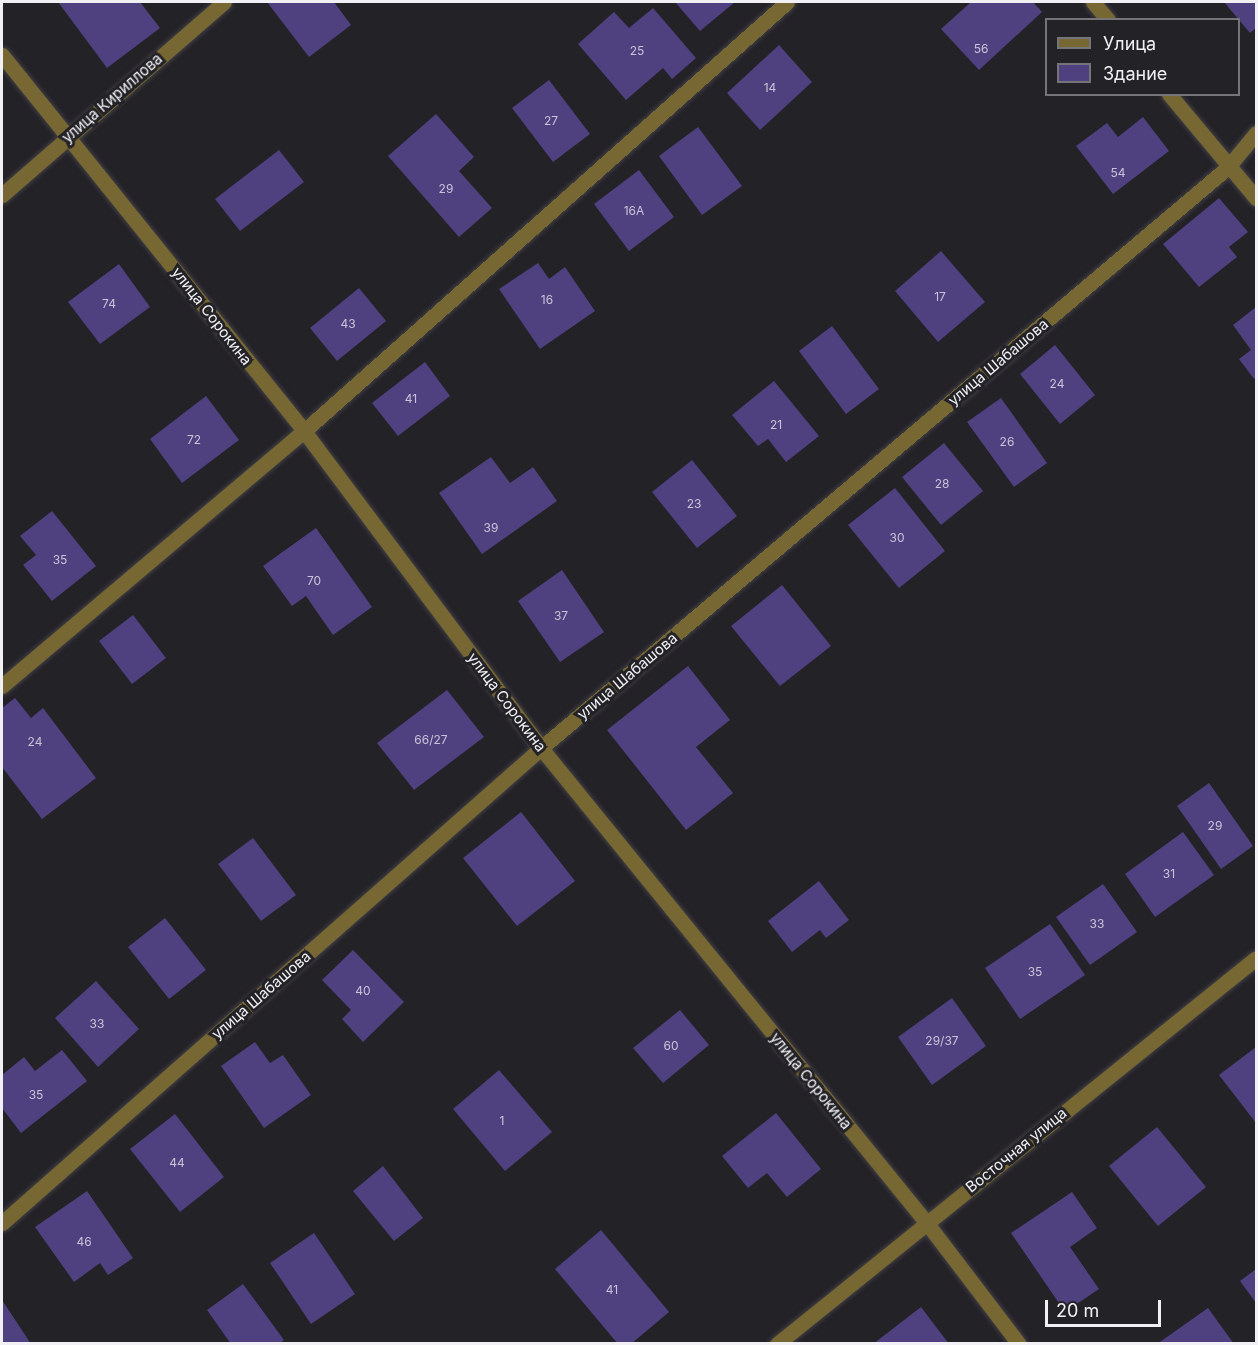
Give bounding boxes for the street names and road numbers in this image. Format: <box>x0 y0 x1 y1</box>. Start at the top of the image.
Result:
street label: улица Кириллова <box>58 50 166 146</box>
street label: улица Сорокина <box>168 263 256 369</box>
street label: улица Шабашова <box>944 315 1052 409</box>
street label: улица Шабашова <box>573 629 681 723</box>
street label: улица Сорокина <box>464 649 550 755</box>
street label: улица Шабашова <box>208 947 314 1043</box>
street label: улица Сорокина <box>766 1029 856 1133</box>
street label: Восточная улица <box>962 1104 1070 1196</box>

